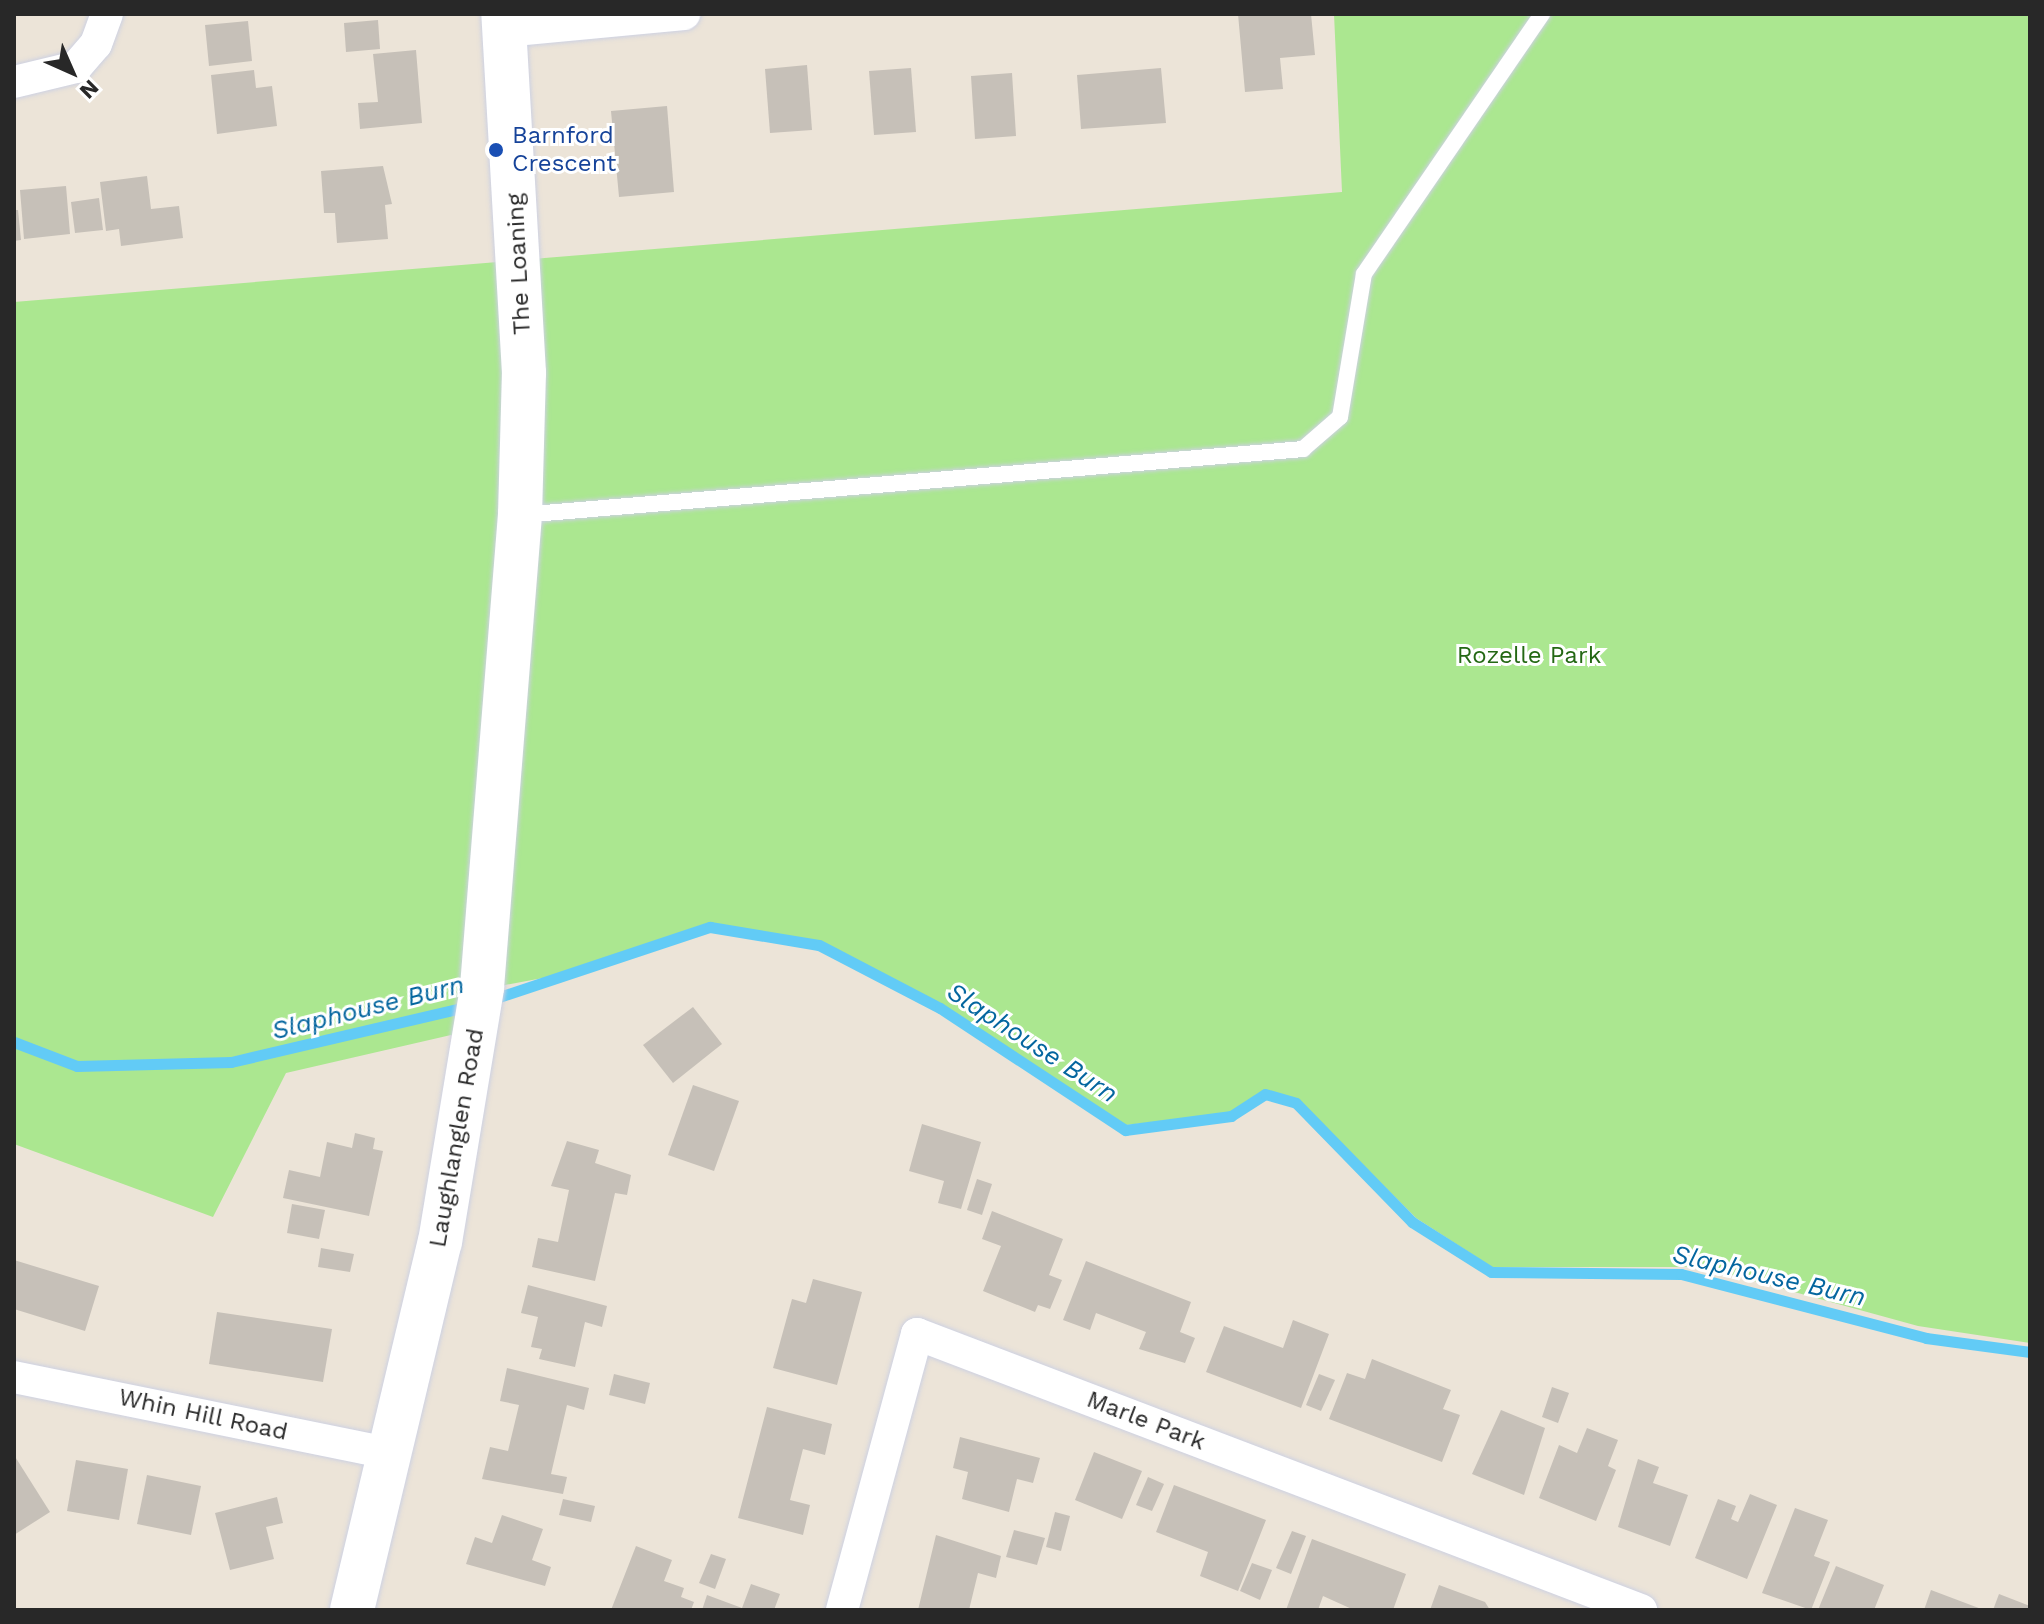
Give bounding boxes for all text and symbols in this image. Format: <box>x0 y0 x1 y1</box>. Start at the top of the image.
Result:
north arrow <box>32 32 112 112</box>
text: N <box>75 75 104 104</box>
place label: Barnford Crescent <box>512 122 616 178</box>
marker: Barnford Crescent <box>487 141 505 159</box>
street label: The Loaning <box>501 192 537 336</box>
park label: Rozelle Park <box>1457 642 1601 670</box>
water label: Slaphouse Burn <box>269 969 467 1047</box>
water label: Slaphouse Burn <box>941 976 1123 1110</box>
street label: Laughlanglen Road <box>424 1026 490 1250</box>
water label: Slaphouse Burn <box>1669 1239 1869 1313</box>
street label: Whin Hill Road <box>115 1383 291 1447</box>
street label: Marle Park <box>1083 1385 1209 1457</box>

